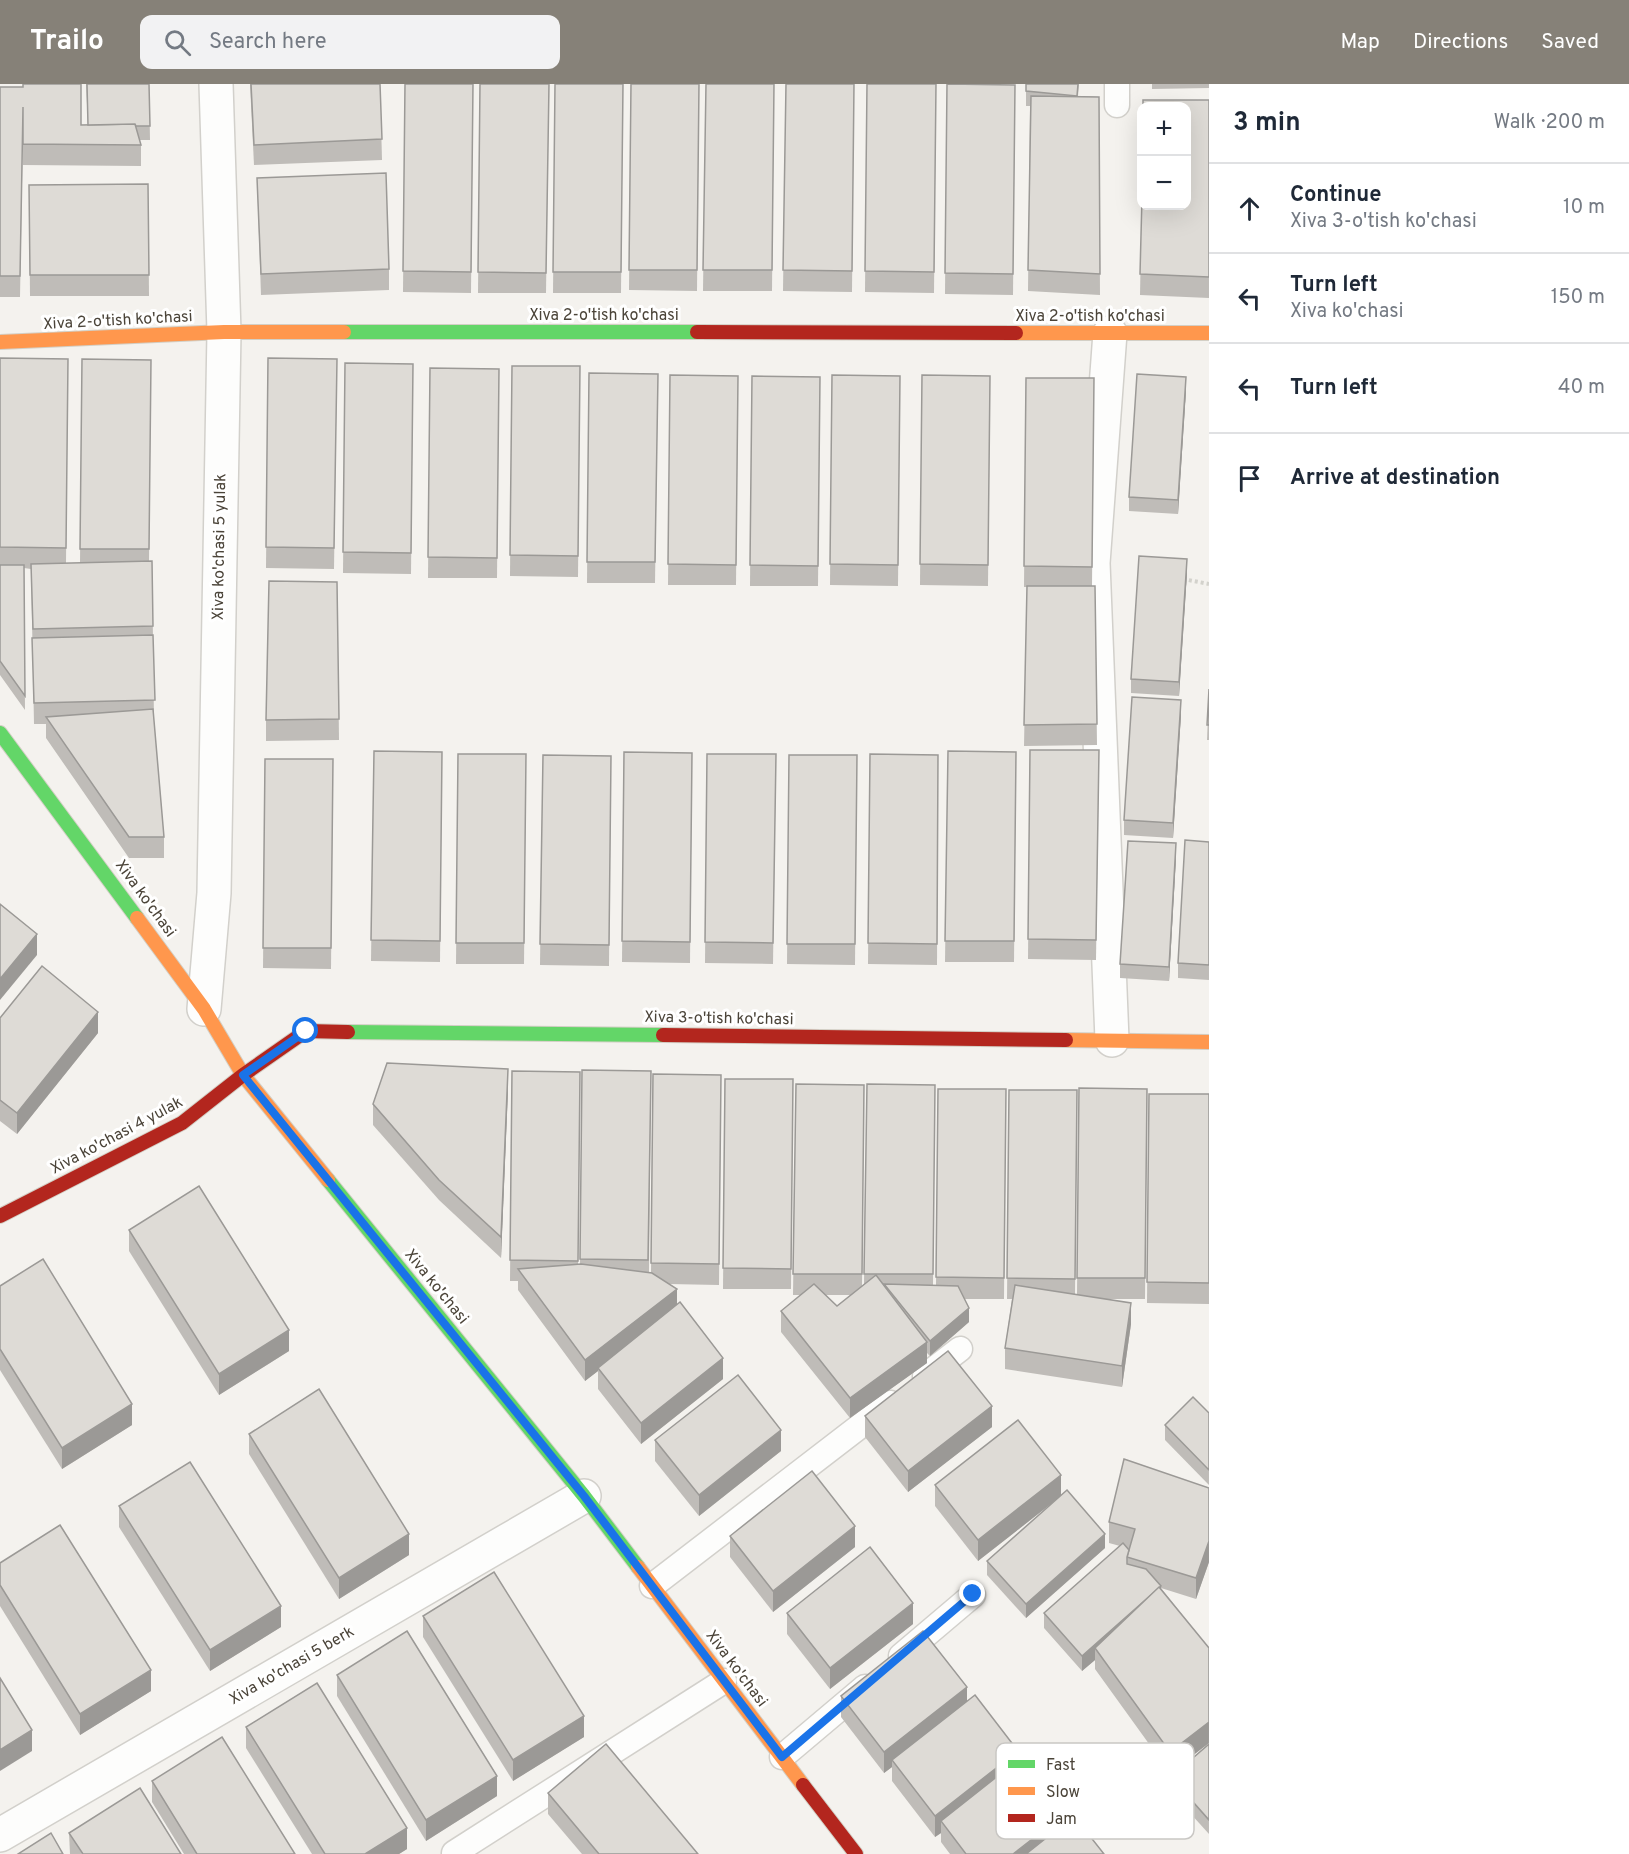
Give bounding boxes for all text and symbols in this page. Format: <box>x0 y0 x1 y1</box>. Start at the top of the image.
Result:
search box <box>140 15 560 69</box>
text: Trailo <box>30 24 104 60</box>
icon: search <box>161 26 194 59</box>
text: Search here <box>209 29 326 56</box>
text: Map <box>1340 29 1380 56</box>
text: Directions <box>1413 29 1508 56</box>
text: Saved <box>1541 29 1599 56</box>
map controls <box>1137 102 1191 210</box>
button: + <box>1137 102 1191 156</box>
text: 3 min <box>1233 107 1301 140</box>
text: Walk · 200 m <box>1494 110 1605 136</box>
button: − <box>1137 156 1191 210</box>
text: Continue <box>1290 182 1381 209</box>
icon: ahead <box>1233 192 1266 225</box>
text: 10 m <box>1563 195 1605 221</box>
text: Xiva 3-o'tish ko'chasi <box>1290 209 1477 235</box>
text: Turn left <box>1290 272 1378 299</box>
icon: left <box>1233 282 1266 315</box>
text: 150 m <box>1551 285 1605 311</box>
text: Xiva ko'chasi <box>1290 299 1404 325</box>
street label: Xiva 2-o'tish ko'chasi <box>529 306 679 326</box>
street label: Xiva 2-o'tish ko'chasi <box>43 307 193 335</box>
street label: Xiva 2-o'tish ko'chasi <box>1015 307 1165 327</box>
icon: left <box>1233 372 1266 405</box>
text: Turn left <box>1290 375 1378 402</box>
text: 40 m <box>1558 375 1605 401</box>
icon: arrive <box>1233 462 1266 495</box>
text: Arrive at destination <box>1290 465 1500 492</box>
street label: Xiva ko'chasi 5 yulak <box>209 473 231 621</box>
street label: Xiva ko'chasi <box>110 856 180 942</box>
street label: Xiva 3-o'tish ko'chasi <box>644 1008 794 1030</box>
route start <box>292 1017 318 1043</box>
street label: Xiva ko'chasi 4 yulak <box>47 1093 187 1179</box>
street label: Xiva ko'chasi <box>400 1245 472 1329</box>
route end <box>959 1580 985 1606</box>
street label: Xiva ko'chasi 5 berk <box>226 1622 358 1710</box>
street label: Xiva ko'chasi <box>701 1627 771 1711</box>
legend <box>996 1743 1194 1839</box>
text: Fast <box>1046 1756 1076 1776</box>
text: Slow <box>1046 1783 1080 1803</box>
text: Jam <box>1046 1810 1077 1830</box>

